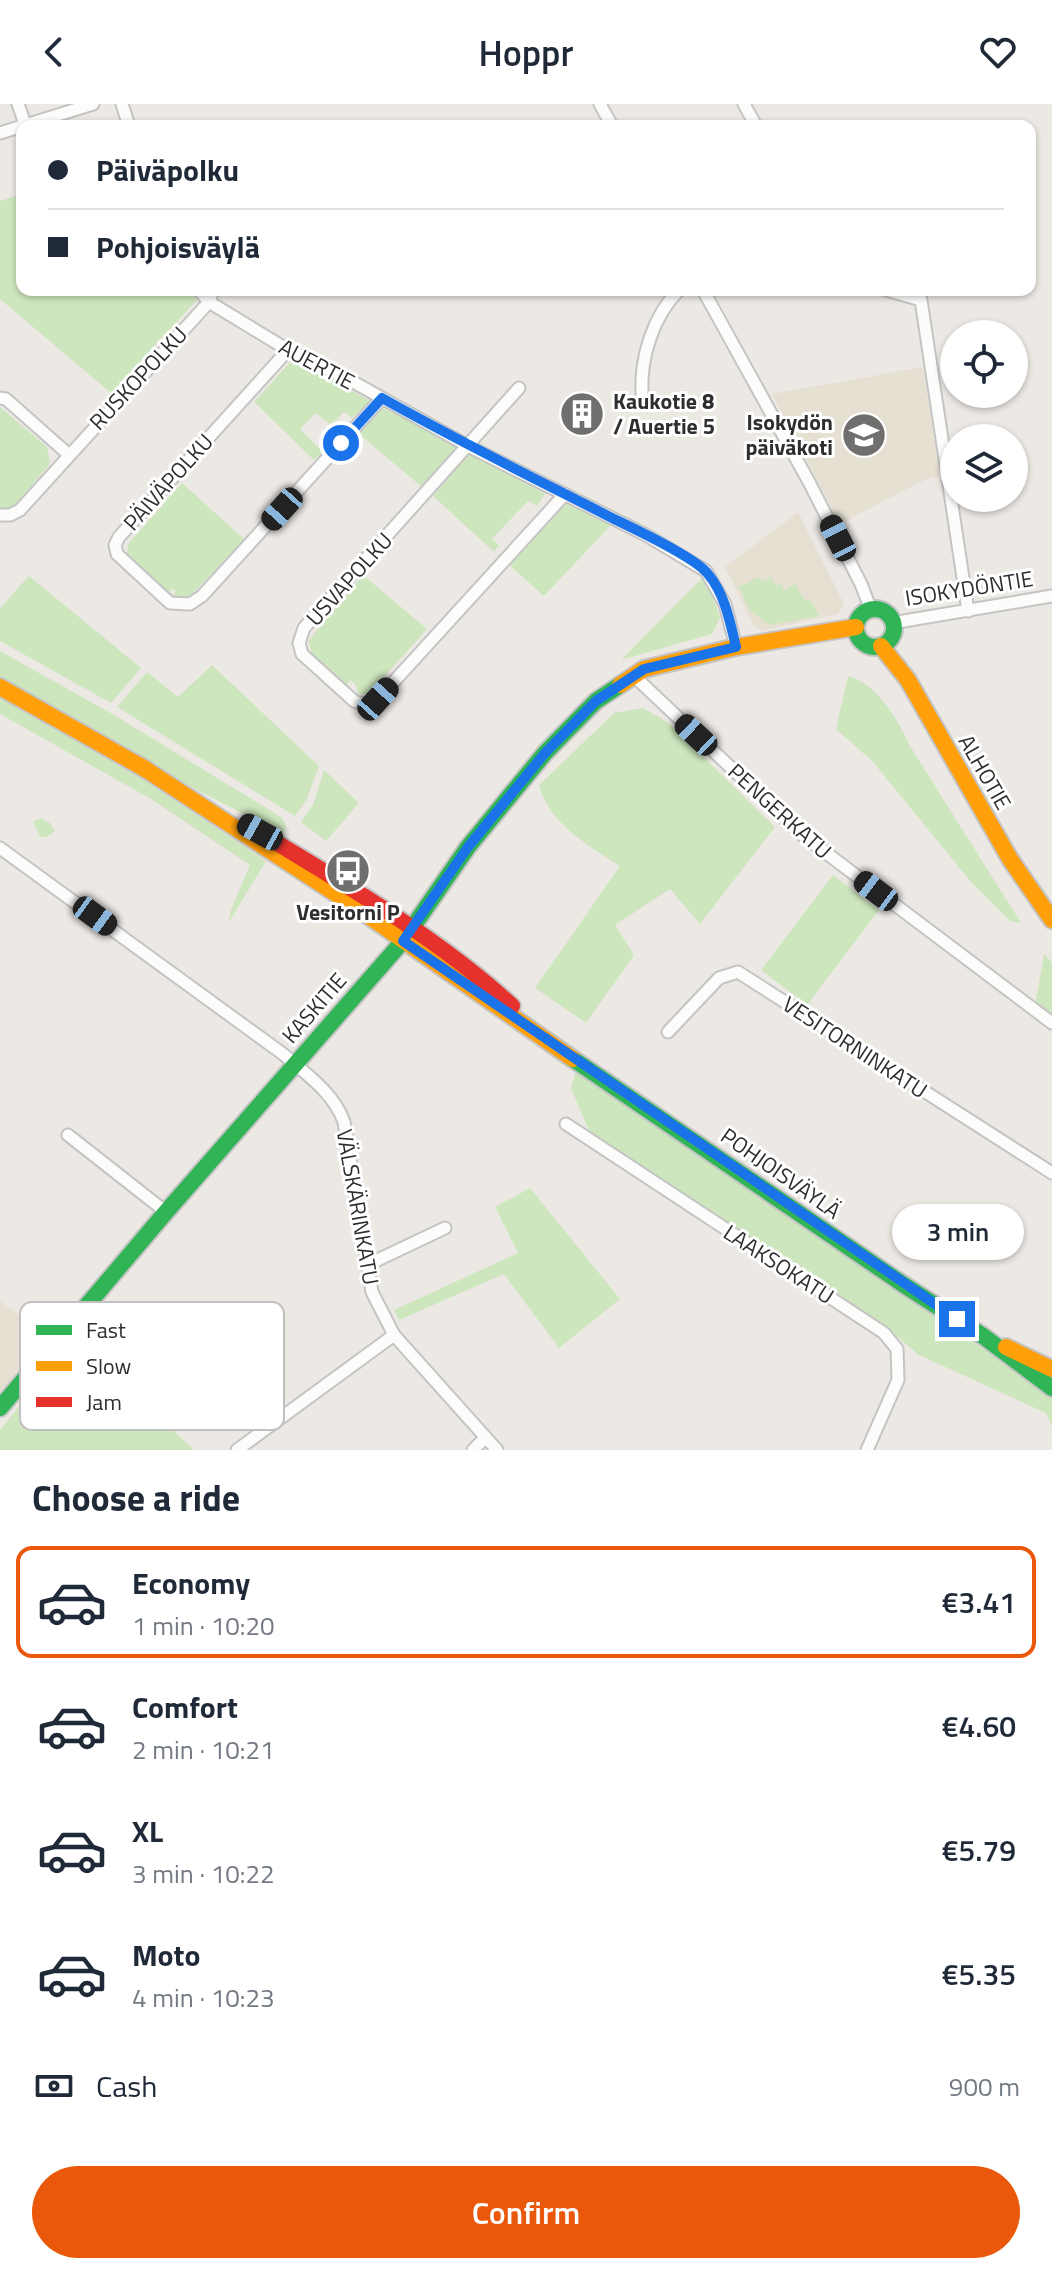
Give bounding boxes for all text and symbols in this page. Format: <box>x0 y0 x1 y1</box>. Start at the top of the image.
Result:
text: Hoppr <box>479 25 573 80</box>
icon: back <box>32 30 76 74</box>
icon: heart <box>976 30 1020 74</box>
text: Päiväpolku <box>96 147 239 193</box>
text: Pohjoisväylä <box>96 224 260 270</box>
street label: RUSKOPOLKU <box>81 318 195 438</box>
map controls <box>940 320 1028 512</box>
button: locate <box>940 320 1028 408</box>
street label: AUERTIE <box>273 330 361 398</box>
place label: Kaukotie 8 / Auertie 5 <box>613 384 715 443</box>
building icon: Kaukotie 8 / Auertie 5 <box>558 390 606 438</box>
place label: Isokydön päiväkoti <box>746 405 833 464</box>
school or university icon: Isokydön päiväkoti <box>840 411 888 459</box>
button: layers <box>940 424 1028 512</box>
route start <box>323 425 359 461</box>
street label: PÄIVÄPOLKU <box>115 426 221 538</box>
car <box>257 483 307 535</box>
car <box>816 511 860 565</box>
street label: USVAPOLKU <box>298 525 400 633</box>
street label: ISOKYDÖNTIE <box>903 561 1035 615</box>
car <box>353 673 403 725</box>
car <box>670 710 722 760</box>
street label: ALHOTIE <box>950 728 1020 816</box>
street label: PENGERKATU <box>720 755 840 867</box>
car <box>233 810 287 854</box>
bus stop icon: Vesitorni P <box>324 847 372 895</box>
car <box>850 867 902 915</box>
car <box>69 892 121 940</box>
place label: Vesitorni P <box>296 895 400 929</box>
street label: KASKITIE <box>273 965 355 1051</box>
street label: VESITORNINKATU <box>776 987 934 1107</box>
street label: POHJOISVÄYLÄ <box>714 1119 848 1227</box>
street label: VÄLSKÄRINKATU <box>328 1126 388 1288</box>
callout: 3 min <box>891 1203 1023 1259</box>
text: 3 min <box>927 1212 989 1251</box>
street label: LAAKSOKATU <box>717 1215 841 1313</box>
route end <box>939 1301 975 1337</box>
legend <box>20 1302 284 1430</box>
text: Fast <box>86 1313 126 1347</box>
text: Slow <box>86 1349 132 1383</box>
text: Jam <box>86 1385 122 1419</box>
text: Choose a ride <box>32 1470 240 1525</box>
text: Economy <box>132 1560 250 1606</box>
icon: car <box>36 1566 108 1638</box>
text: €3.41 <box>942 1579 1016 1625</box>
text: 1 min · 10:20 <box>132 1606 275 1645</box>
text: Comfort <box>132 1684 238 1730</box>
icon: car <box>36 1690 108 1762</box>
text: €4.60 <box>942 1703 1016 1749</box>
text: 2 min · 10:21 <box>132 1730 275 1769</box>
text: XL <box>132 1808 163 1854</box>
icon: car <box>36 1814 108 1886</box>
text: €5.79 <box>942 1827 1016 1873</box>
text: 3 min · 10:22 <box>132 1854 275 1893</box>
text: Moto <box>132 1932 200 1978</box>
icon: car <box>36 1938 108 2010</box>
text: €5.35 <box>942 1951 1016 1997</box>
text: 4 min · 10:23 <box>132 1978 275 2017</box>
text: Cash <box>96 2063 157 2109</box>
icon: cash <box>32 2064 76 2108</box>
text: 900 m <box>949 2067 1020 2106</box>
button: Confirm <box>32 2166 1020 2258</box>

